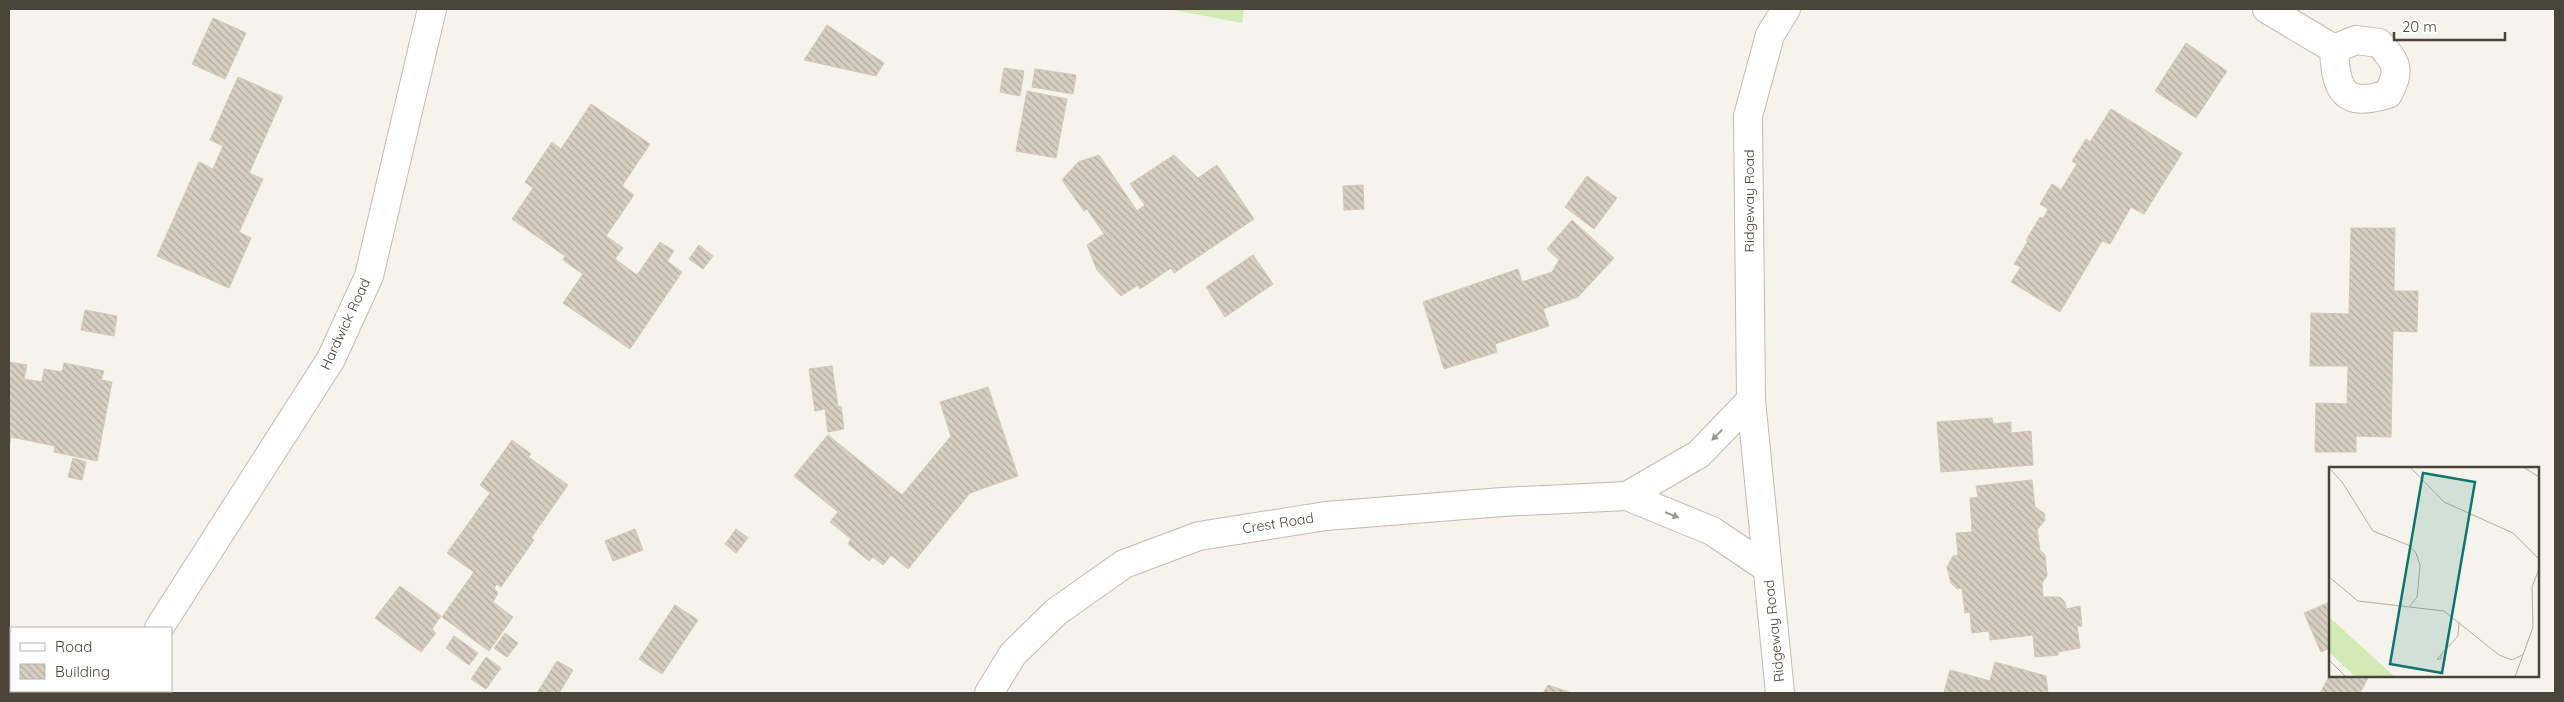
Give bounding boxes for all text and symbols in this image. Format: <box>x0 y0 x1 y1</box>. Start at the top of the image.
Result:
scale bar <box>2394 10 2505 42</box>
text: 20 m <box>2402 17 2437 36</box>
street label: Ridgeway Road <box>1740 150 1758 252</box>
street label: Hardwick Road <box>316 275 374 373</box>
one-way arrow <box>1711 429 1723 441</box>
inset map <box>2329 467 2539 677</box>
street label: Crest Road <box>1241 508 1315 538</box>
one-way arrow <box>1665 512 1680 519</box>
street label: Ridgeway Road <box>1760 579 1788 683</box>
legend <box>10 627 172 692</box>
text: Road <box>55 637 92 656</box>
text: Building <box>55 662 110 681</box>

